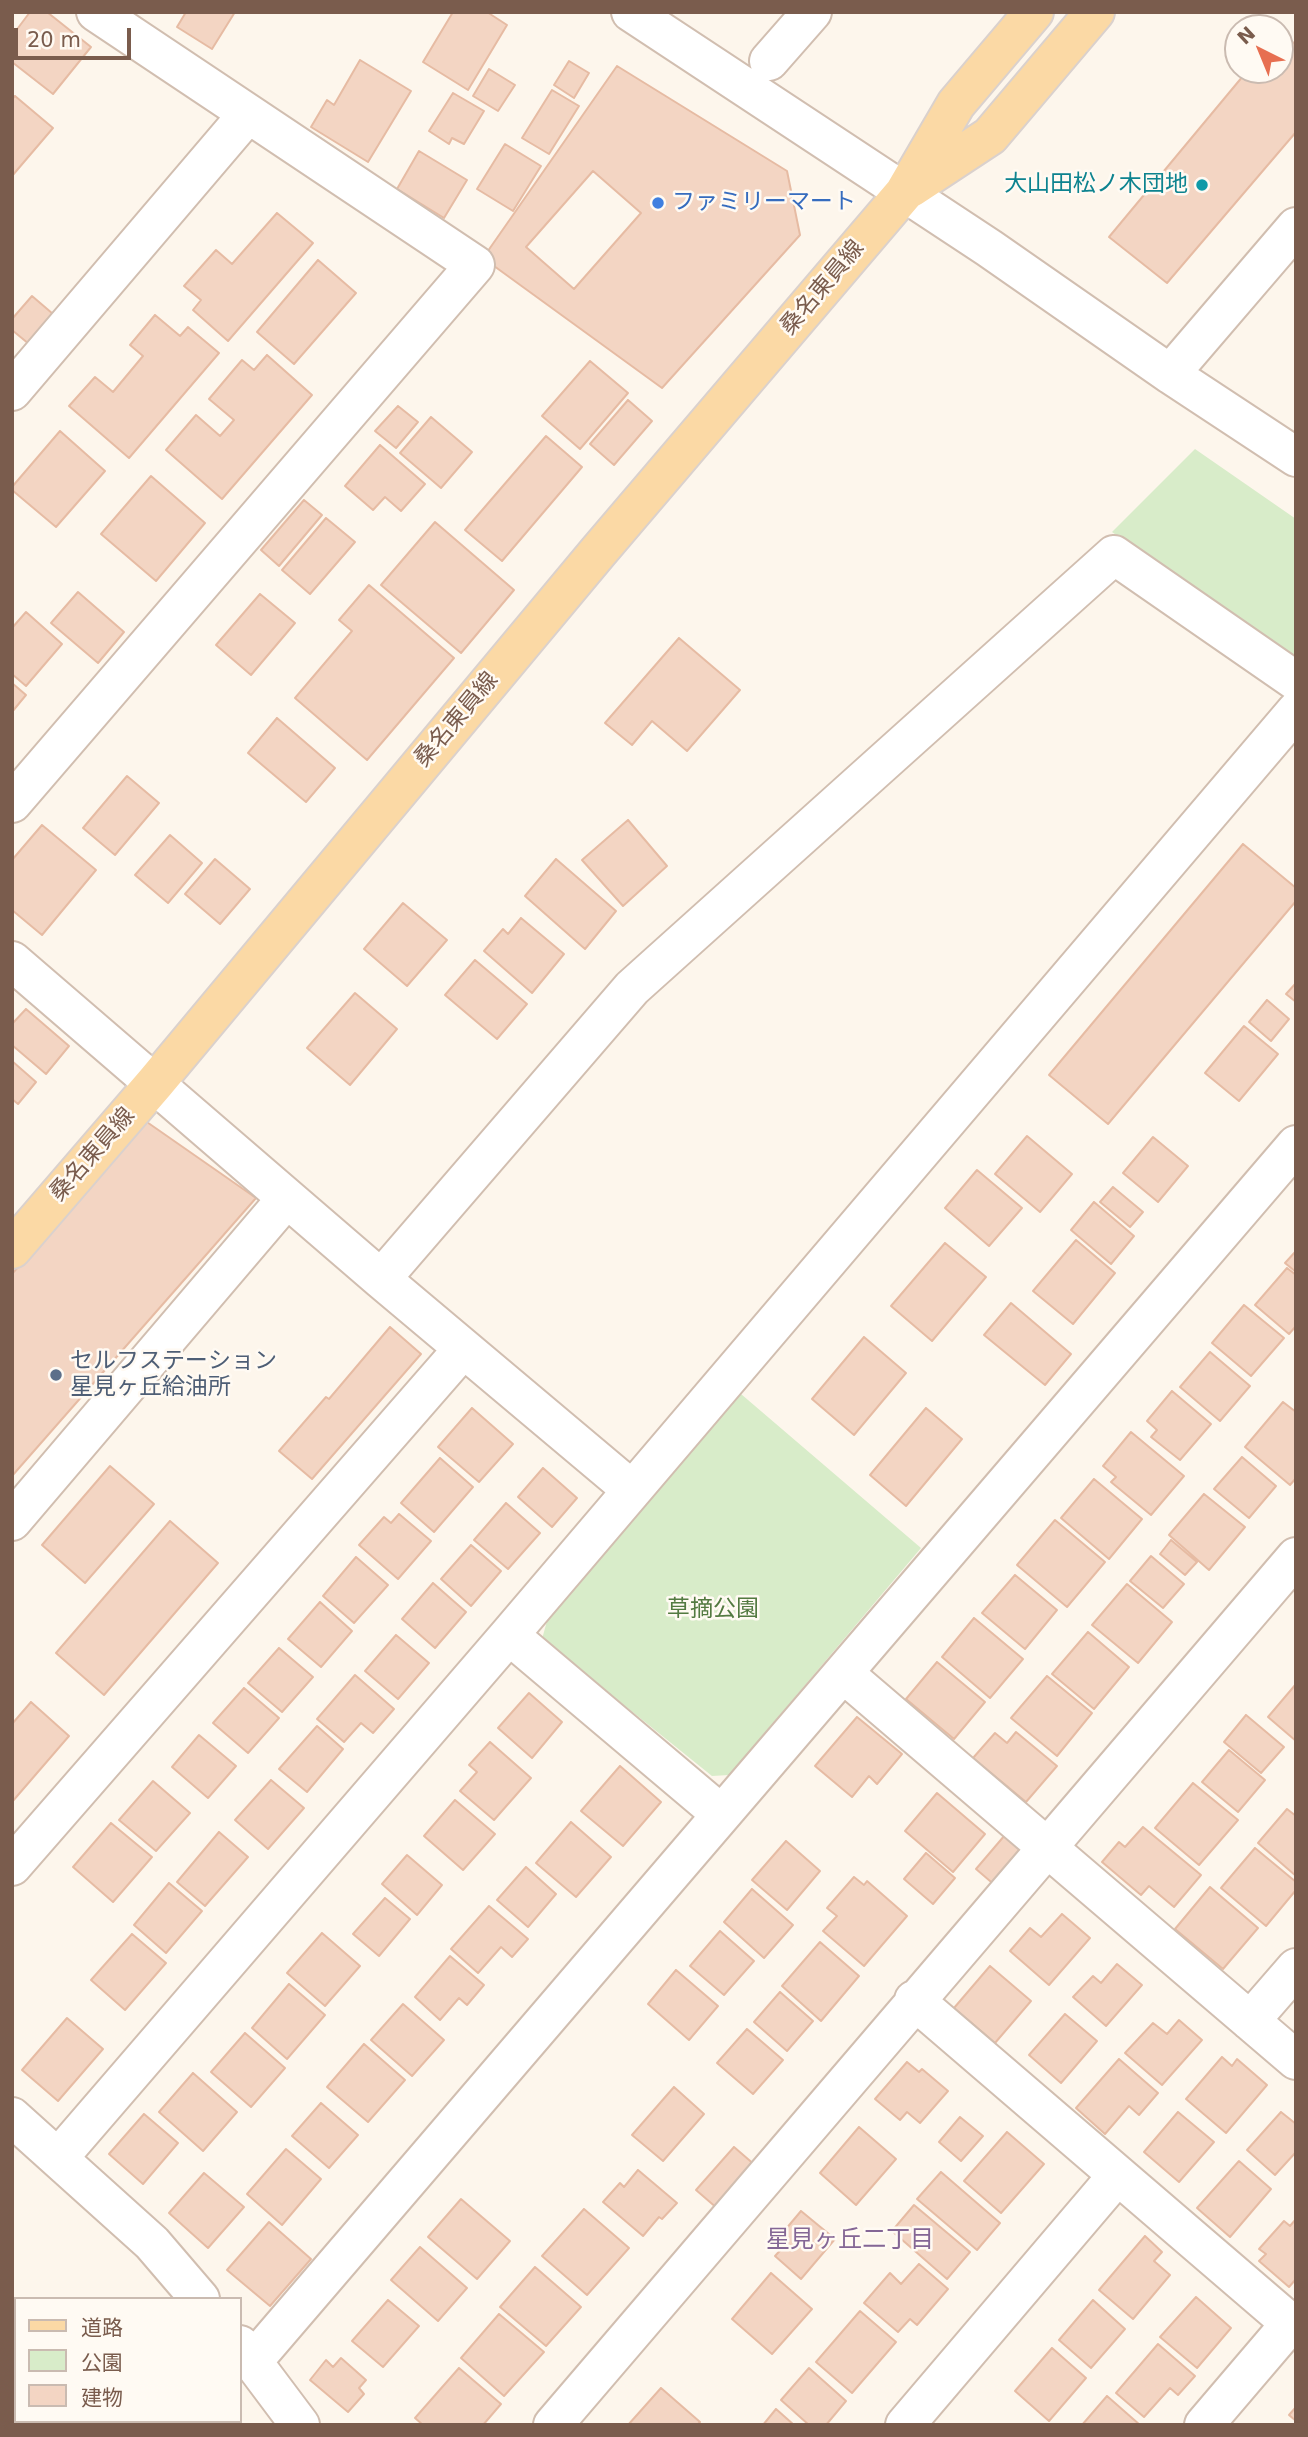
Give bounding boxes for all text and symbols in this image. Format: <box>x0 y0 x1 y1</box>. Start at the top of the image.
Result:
scale bar <box>18 14 135 58</box>
north arrow <box>1224 14 1294 84</box>
text: N <box>1233 22 1259 49</box>
text: 20 m <box>27 28 81 52</box>
place label: 大山田松ノ木団地 <box>1004 171 1188 199</box>
marker: 大山田松ノ木団地 <box>1194 177 1210 193</box>
place label: ファミリーマート <box>672 189 856 217</box>
marker: ファミリーマート <box>650 195 666 211</box>
street label: 桑名東員線 <box>775 235 871 341</box>
street label: 桑名東員線 <box>409 667 505 773</box>
street label: 桑名東員線 <box>45 1103 141 1207</box>
place label: セルフステーション 星見ヶ丘給油所 <box>70 1348 277 1402</box>
marker: セルフステーション 星見ヶ丘給油所 <box>48 1367 64 1383</box>
park label: 草摘公園 <box>667 1596 759 1624</box>
district label: 星見ヶ丘二丁目 <box>766 2227 934 2255</box>
legend <box>14 2297 242 2423</box>
text: 道路 <box>81 2316 123 2340</box>
text: 公園 <box>81 2351 123 2375</box>
text: 建物 <box>81 2386 123 2410</box>

